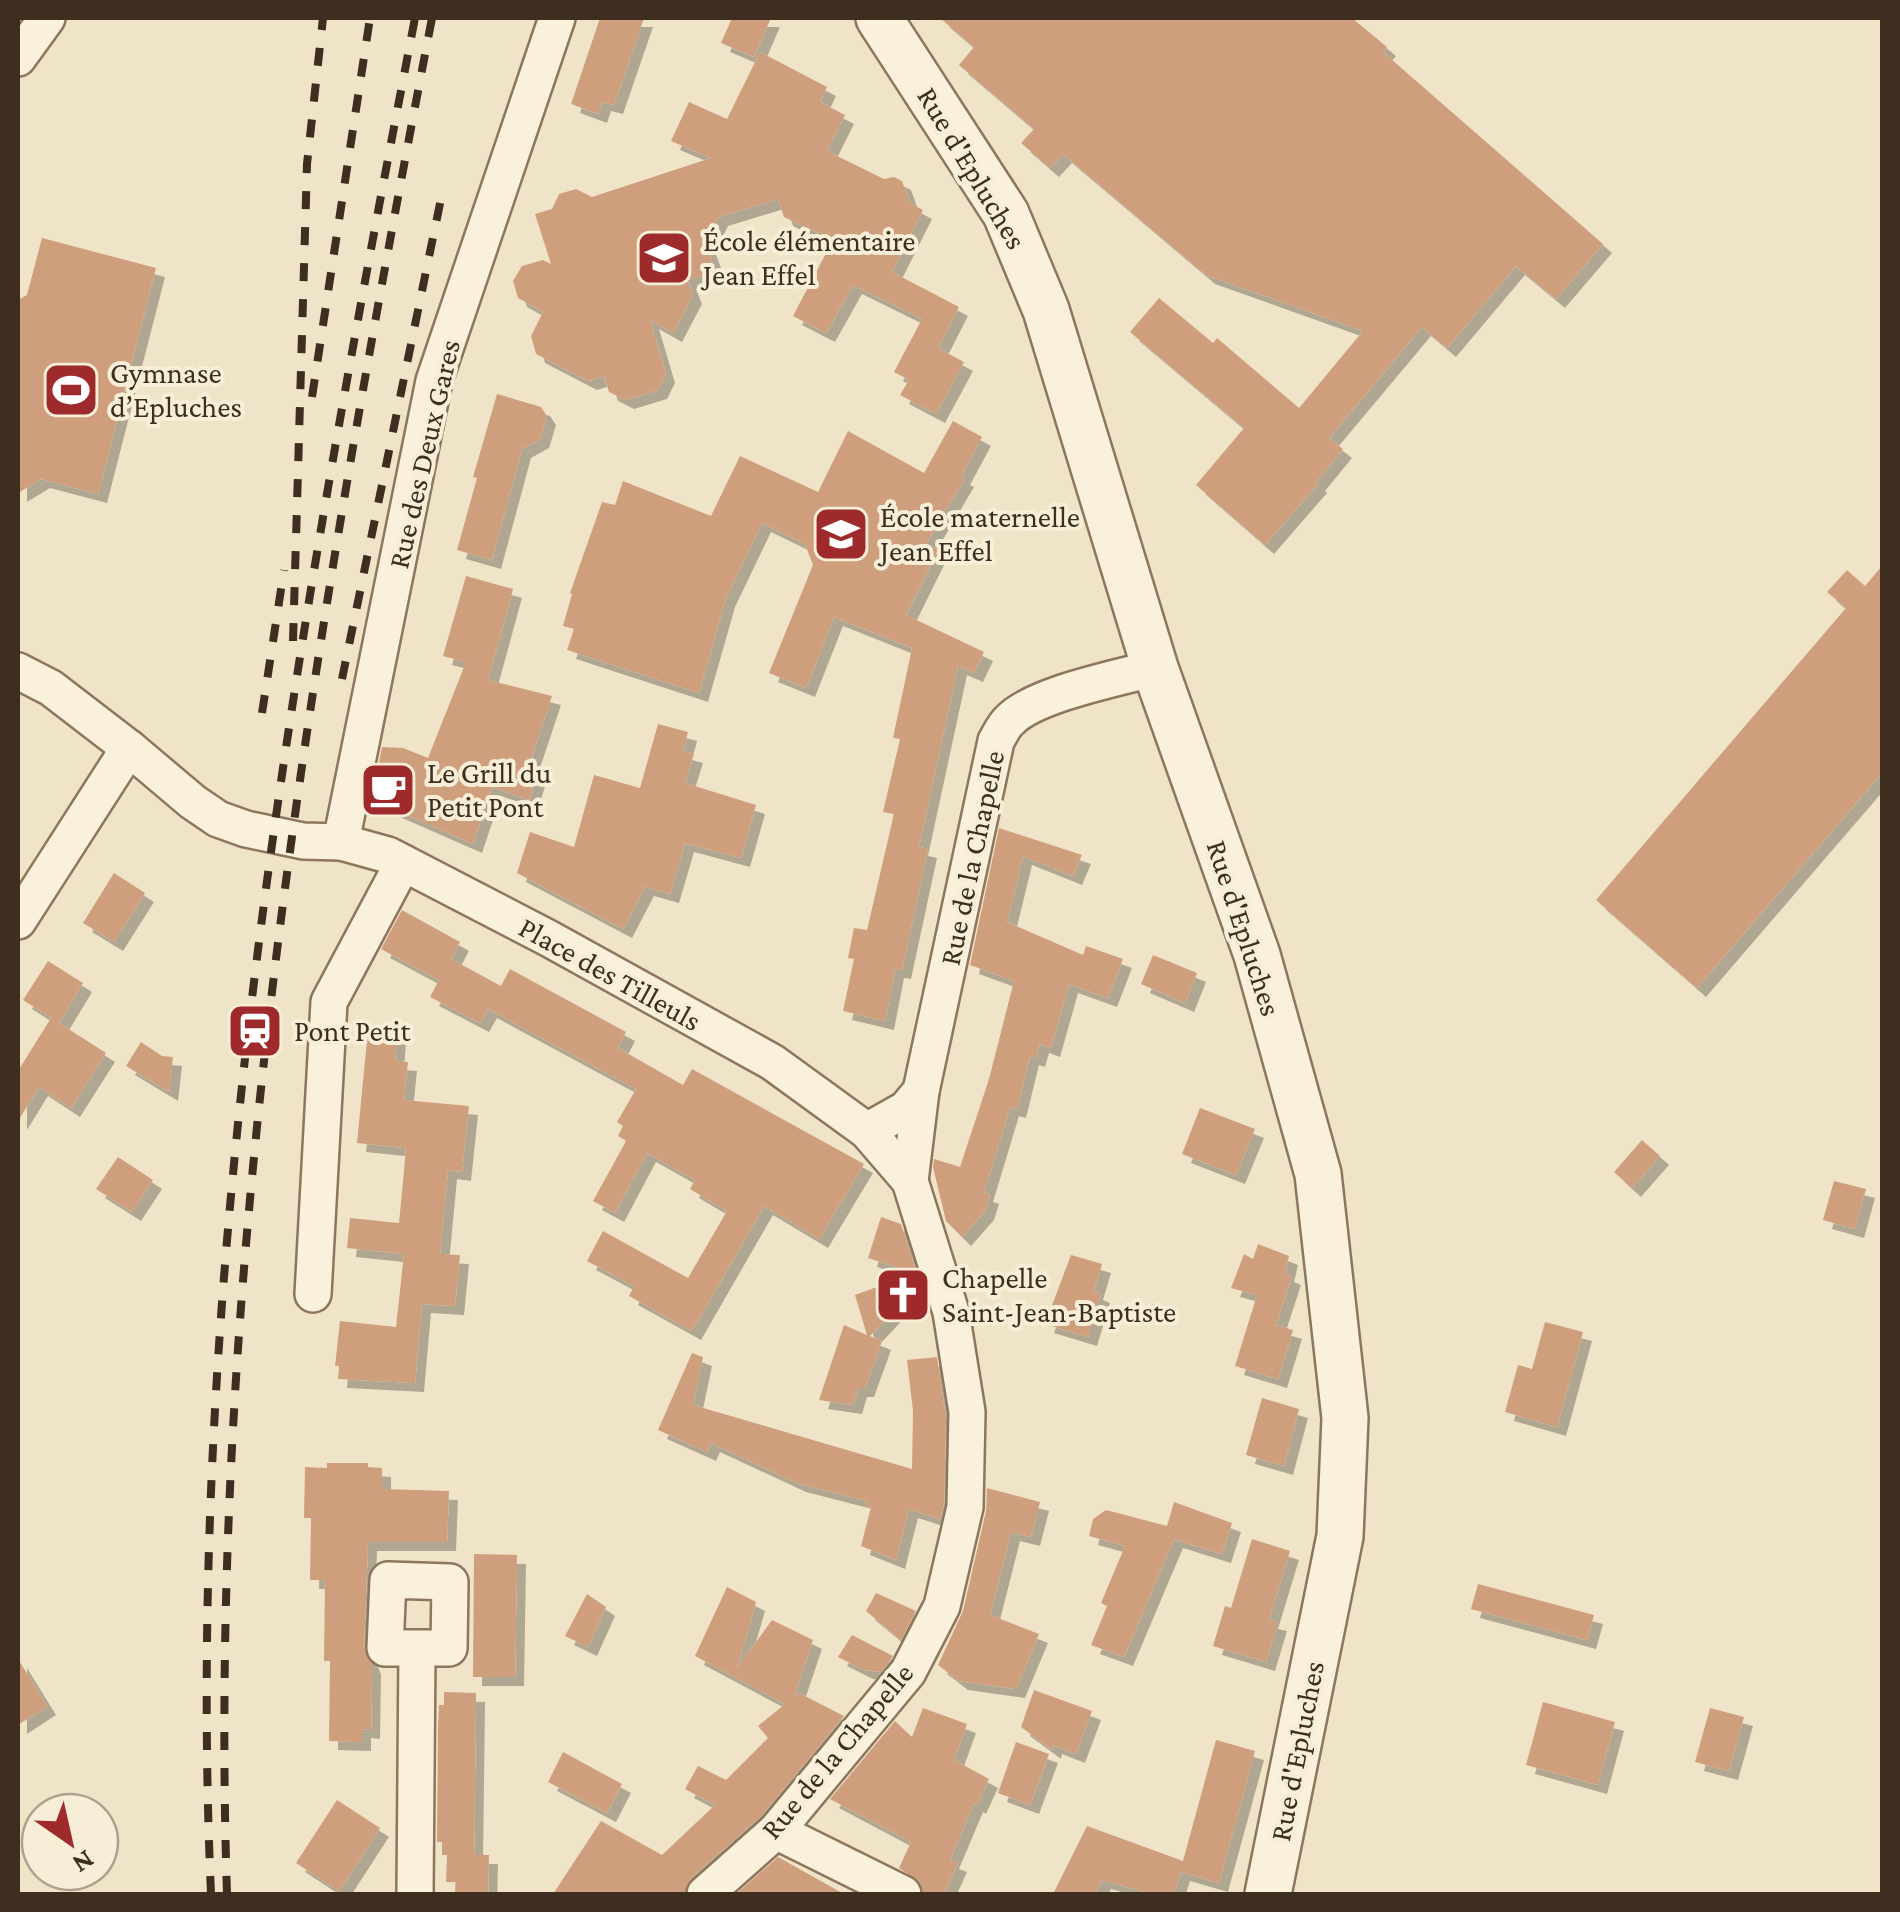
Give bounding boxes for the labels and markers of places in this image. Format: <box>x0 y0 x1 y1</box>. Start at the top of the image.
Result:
place label: École élémentaire Jean Effel <box>700 224 916 291</box>
school or university icon: École élémentaire Jean Effel <box>634 228 694 288</box>
place label: Gymnase d’Epluches <box>110 356 242 424</box>
sports icon: Gymnase d’Epluches <box>41 360 101 420</box>
place label: École maternelle Jean Effel <box>877 500 1080 567</box>
school or university icon: École maternelle Jean Effel <box>811 504 871 564</box>
place label: Le Grill du Petit Pont <box>427 756 551 823</box>
cafe icon: Le Grill du Petit Pont <box>358 760 418 820</box>
station icon: Pont Petit <box>225 1001 285 1061</box>
place label: Pont Petit <box>294 1014 411 1047</box>
place label: Chapelle Saint-Jean-Baptiste <box>942 1261 1176 1329</box>
church icon: Chapelle Saint-Jean-Baptiste <box>873 1265 933 1325</box>

